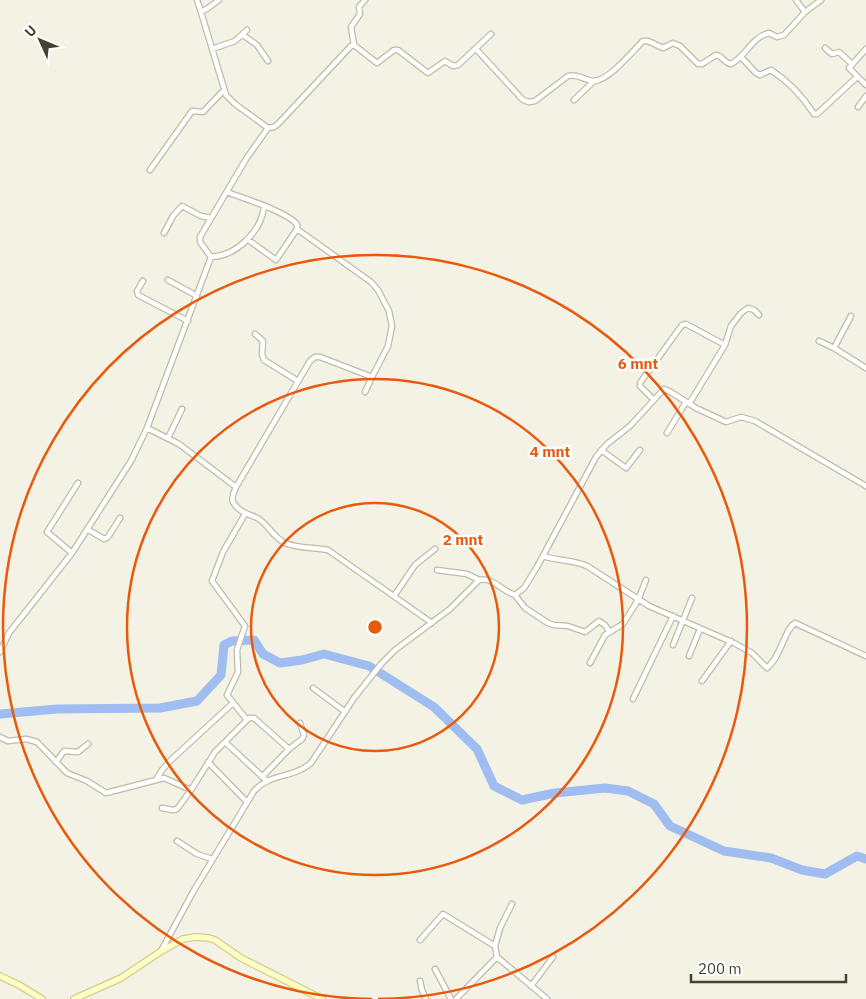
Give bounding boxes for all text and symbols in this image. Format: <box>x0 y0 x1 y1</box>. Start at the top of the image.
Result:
north arrow <box>15 15 65 65</box>
text: U <box>21 21 40 41</box>
text: 6 mnt <box>618 354 659 373</box>
text: 4 mnt <box>530 442 571 461</box>
text: 2 mnt <box>443 530 484 549</box>
centre of rings <box>366 618 384 636</box>
scale bar <box>691 952 846 984</box>
text: 200 m <box>698 959 742 978</box>

